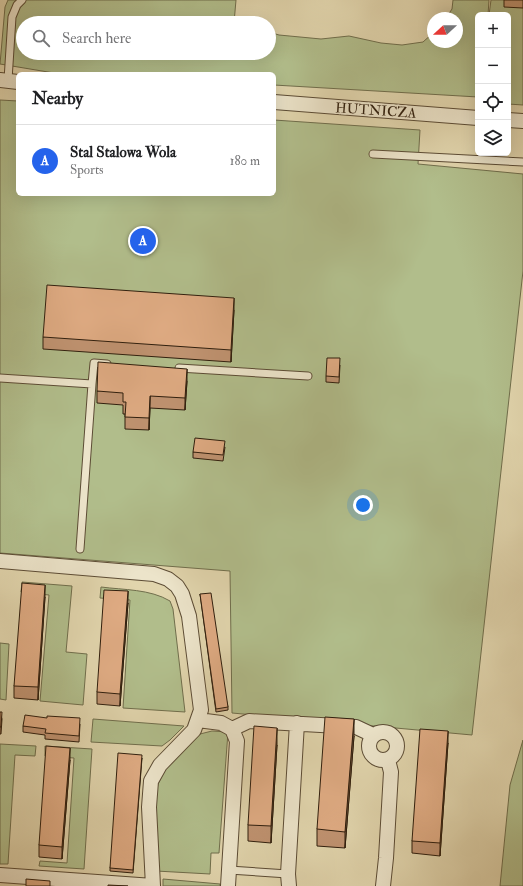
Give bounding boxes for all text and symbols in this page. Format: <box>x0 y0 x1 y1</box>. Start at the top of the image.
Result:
north arrow <box>427 12 463 48</box>
map controls <box>475 12 511 156</box>
button: + <box>475 12 511 48</box>
search box <box>16 16 276 60</box>
icon: search <box>30 27 52 49</box>
text: Search here <box>62 29 131 48</box>
button: − <box>475 48 511 84</box>
button: locate <box>475 84 511 120</box>
text: Nearby <box>32 88 83 109</box>
street label: HUTNICZA <box>335 99 417 122</box>
button: layers <box>475 120 511 156</box>
text: Stal Stalowa Wola <box>70 143 176 162</box>
text: A <box>41 153 49 169</box>
text: 180 m <box>230 153 260 169</box>
text: Sports <box>70 162 104 178</box>
pin: A <box>130 226 156 256</box>
your location <box>353 495 373 515</box>

